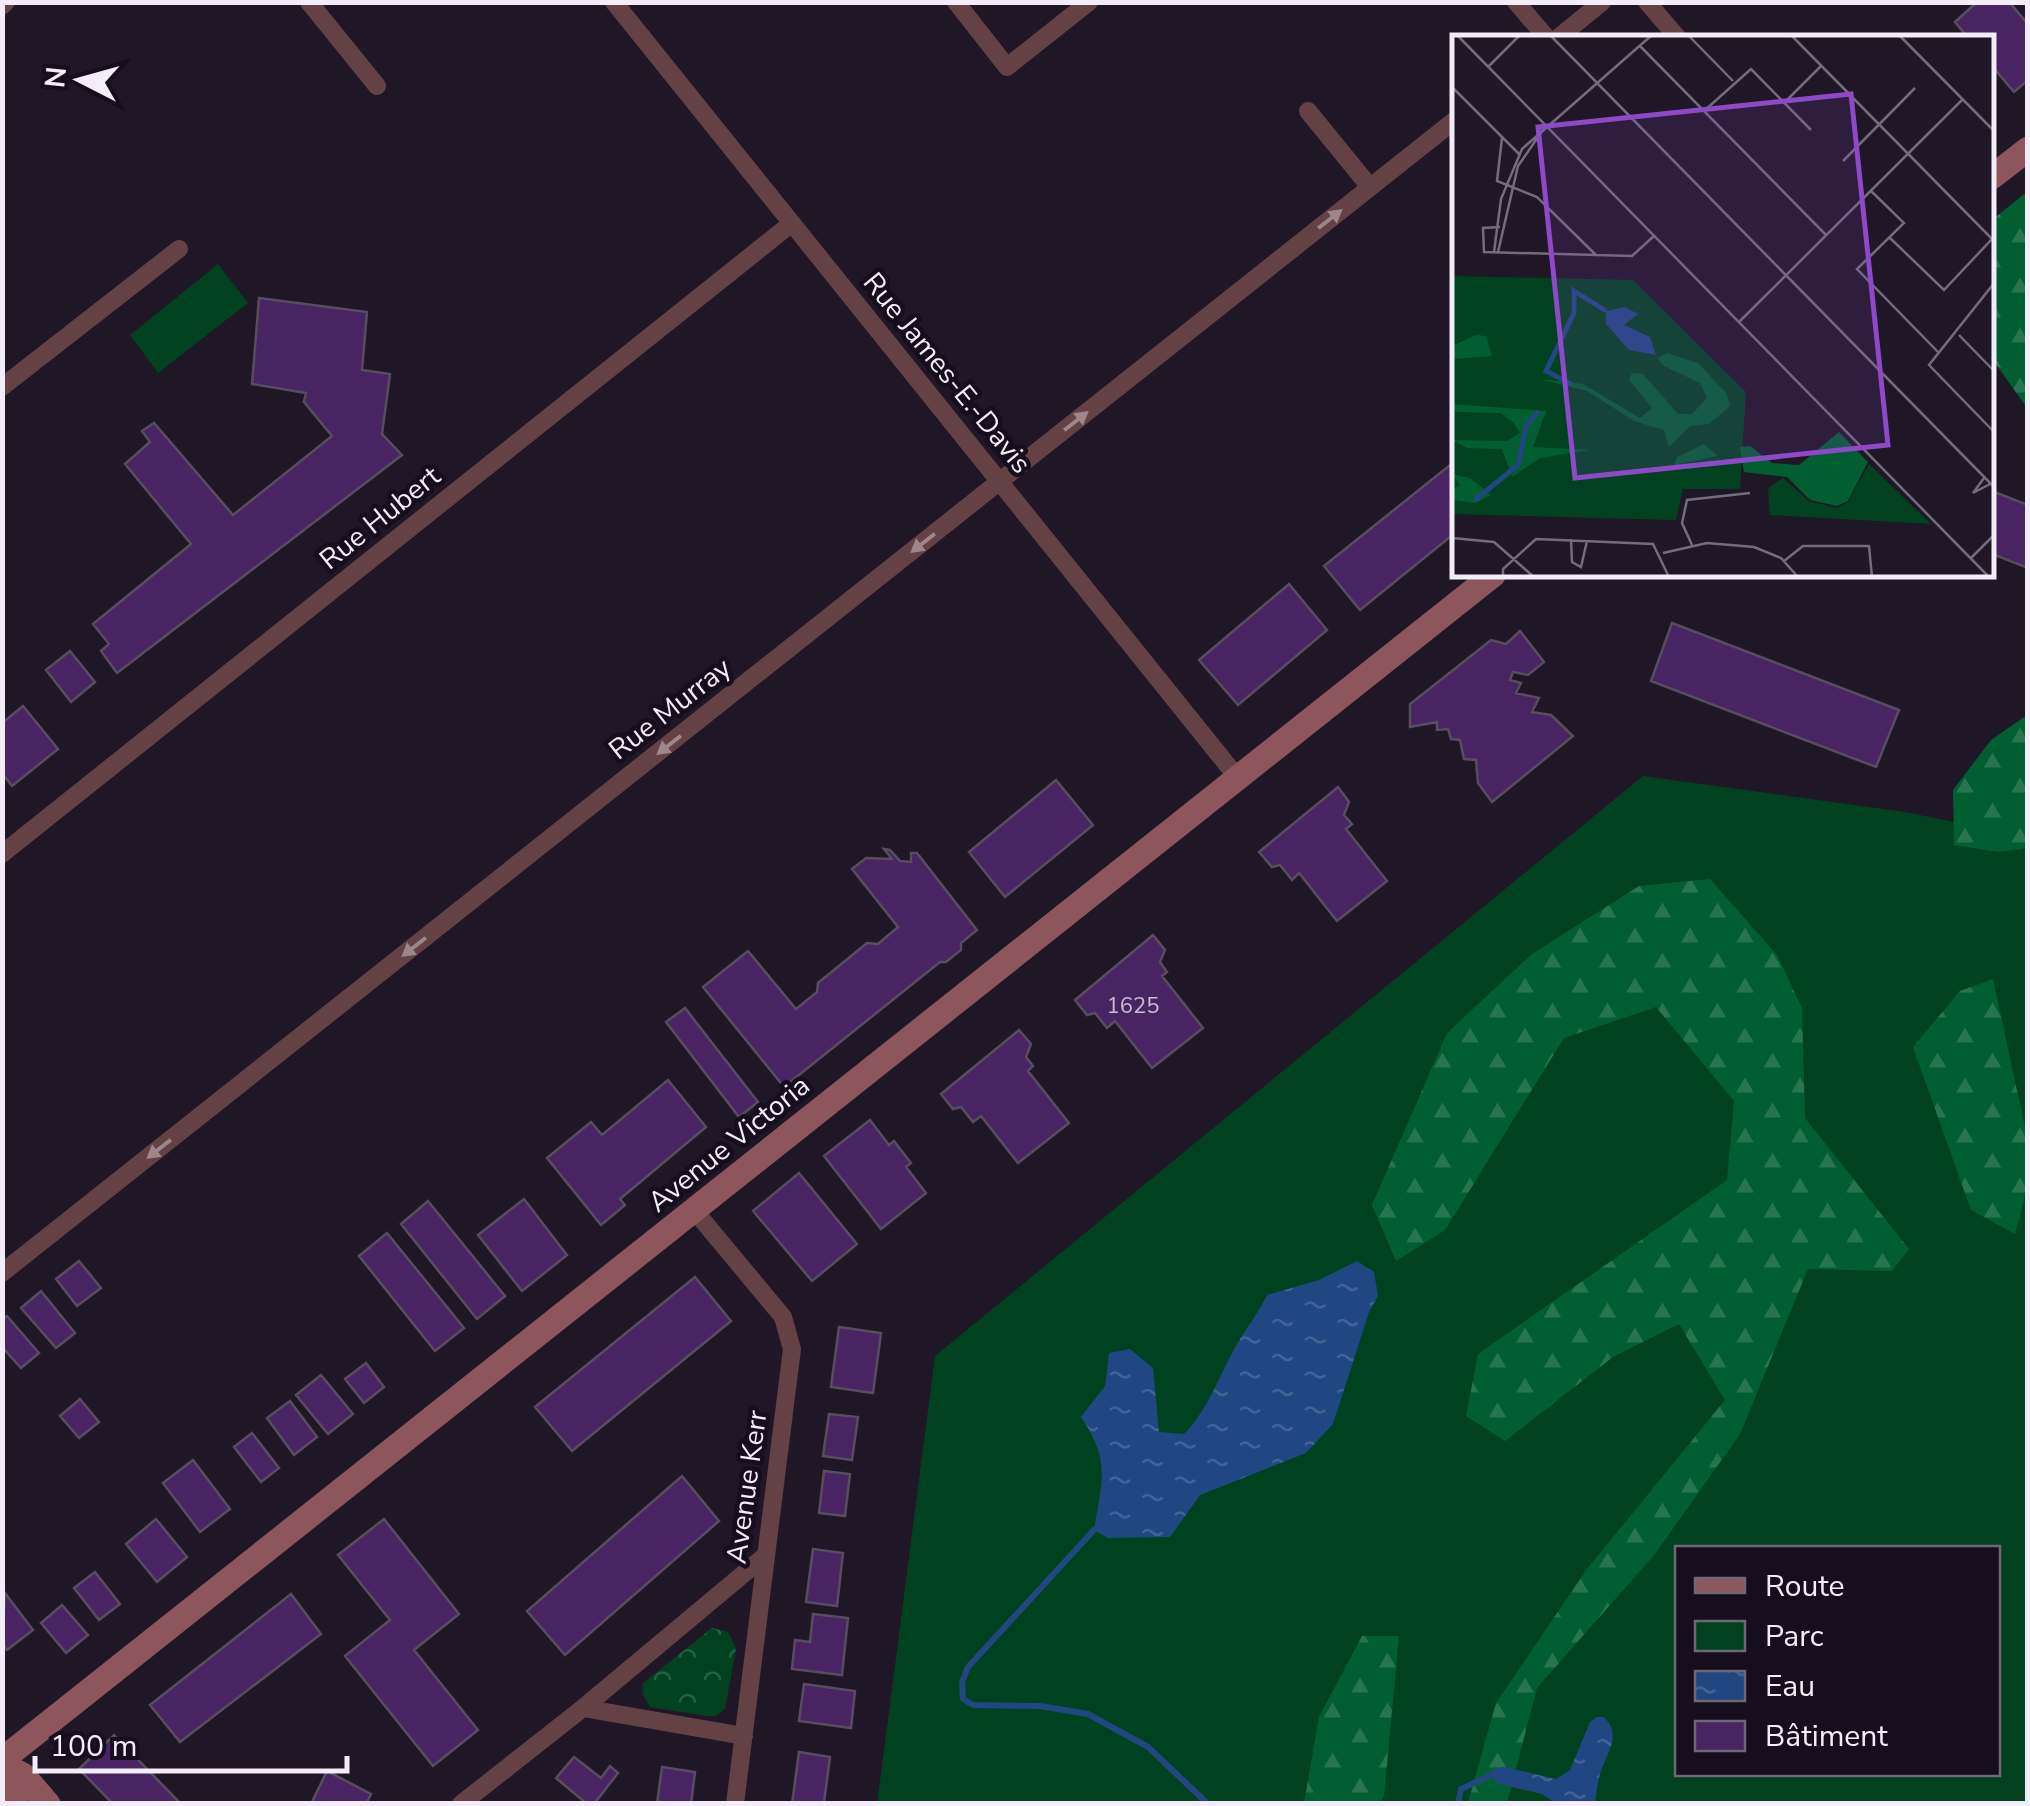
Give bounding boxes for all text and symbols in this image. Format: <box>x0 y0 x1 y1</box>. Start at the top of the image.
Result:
north arrow <box>30 30 130 130</box>
inset map <box>1452 35 1995 578</box>
text: N <box>36 65 76 90</box>
one-way arrow <box>1318 209 1343 230</box>
street label: Rue James-E.-Davis <box>854 265 1040 481</box>
one-way arrow <box>1063 411 1089 432</box>
street label: Rue Hubert <box>312 457 449 578</box>
one-way arrow <box>911 532 936 553</box>
street label: Rue Murray <box>601 649 739 769</box>
one-way arrow <box>656 734 681 755</box>
one-way arrow <box>401 936 427 957</box>
house number: 1625 <box>1107 991 1159 1021</box>
street label: Avenue Victoria <box>640 1067 818 1221</box>
one-way arrow <box>147 1138 173 1159</box>
street label: Avenue Kerr <box>717 1408 777 1566</box>
legend <box>1675 1546 2000 1776</box>
text: Route <box>1765 1566 1845 1607</box>
text: Parc <box>1765 1616 1824 1657</box>
text: Eau <box>1765 1666 1815 1707</box>
scale bar <box>35 1711 348 1773</box>
text: Bâtiment <box>1765 1716 1888 1757</box>
text: 100 m <box>50 1726 137 1767</box>

